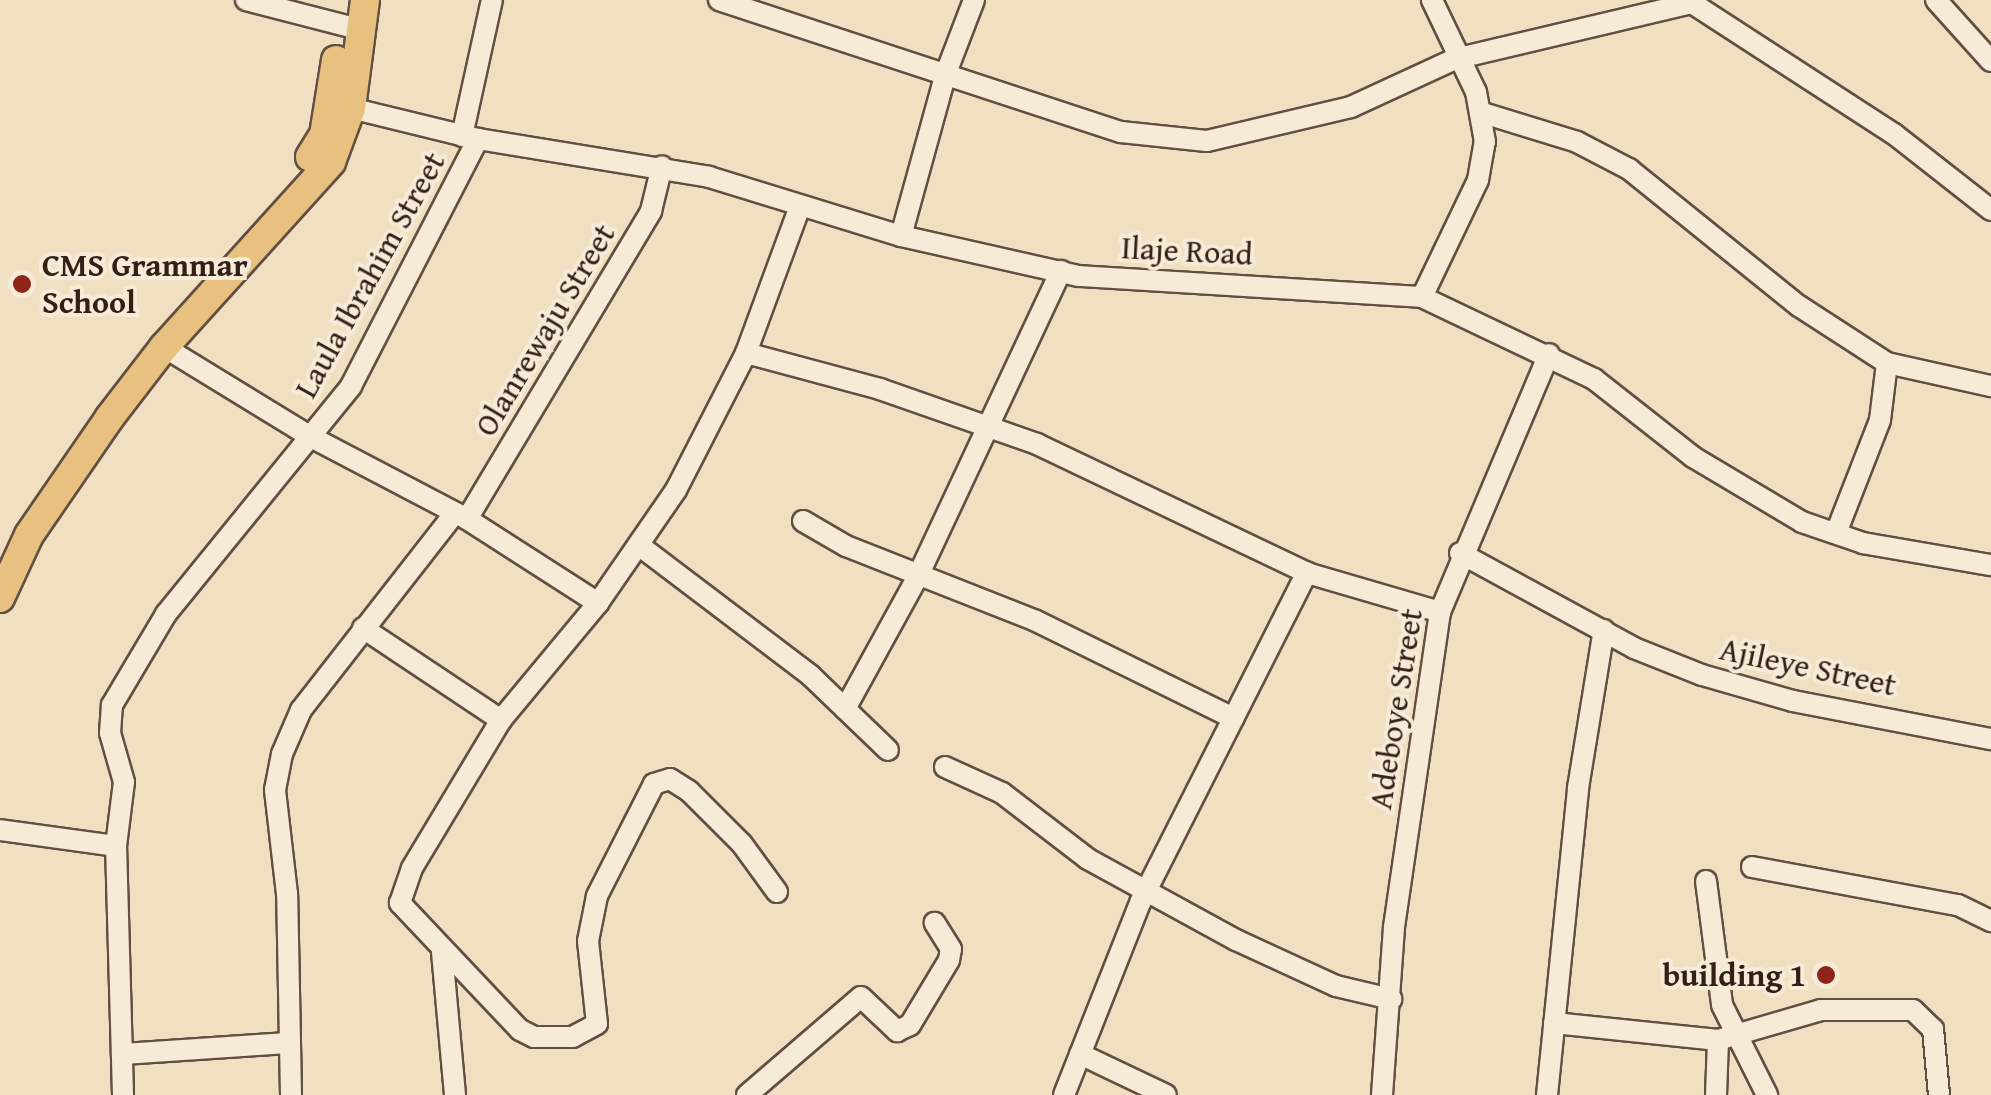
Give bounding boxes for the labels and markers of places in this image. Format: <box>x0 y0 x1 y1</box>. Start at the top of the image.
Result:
place label: CMS Grammar School <box>42 247 248 322</box>
marker: CMS Grammar School <box>11 273 33 295</box>
place label: building 1 <box>1663 956 1806 994</box>
marker: building 1 <box>1815 964 1837 986</box>

